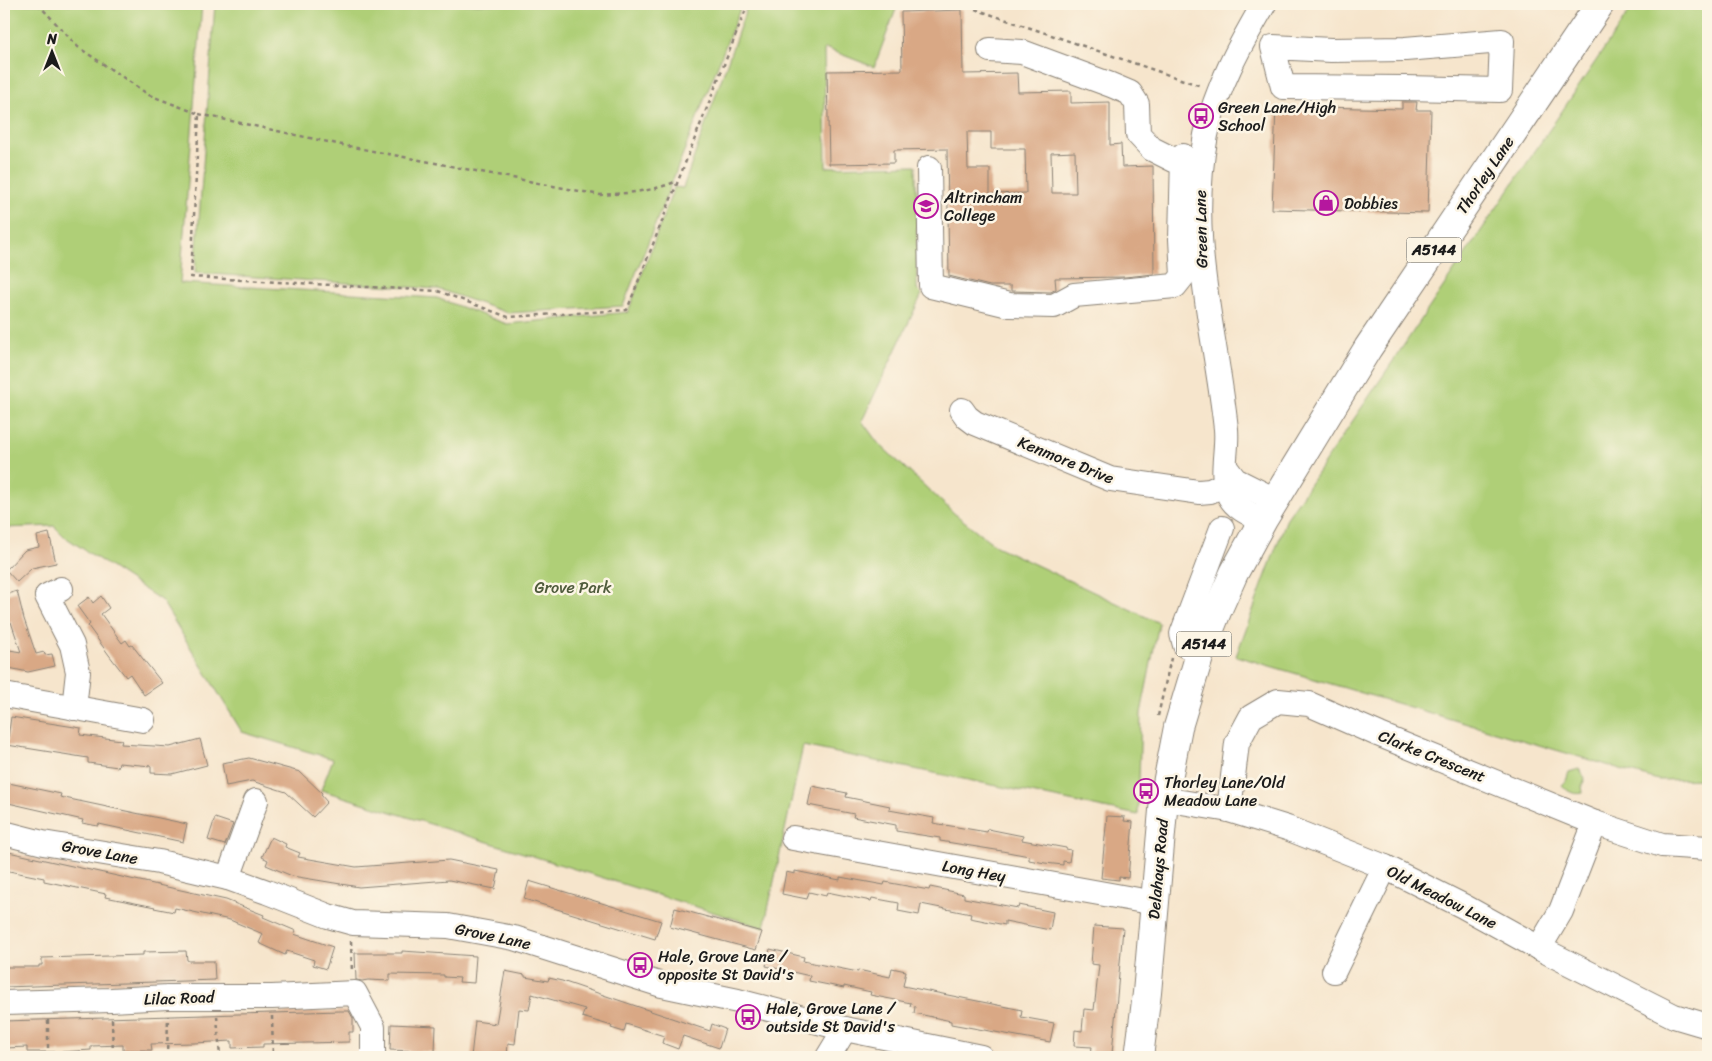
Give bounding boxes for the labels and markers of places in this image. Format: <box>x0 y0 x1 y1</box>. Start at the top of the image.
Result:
place label: Green Lane/High School <box>1218 93 1336 140</box>
bus stop icon: Green Lane/High School <box>1188 103 1214 129</box>
place label: Altrincham College <box>943 183 1022 230</box>
place label: Dobbies <box>1344 189 1398 218</box>
shop icon: Dobbies <box>1313 190 1339 216</box>
school or university icon: Altrincham College <box>913 193 939 219</box>
place label: Thorley Lane/Old Meadow Lane <box>1164 768 1286 815</box>
bus stop icon: Thorley Lane/Old Meadow Lane <box>1133 778 1159 804</box>
place label: Hale, Grove Lane / opposite St David's <box>658 942 795 989</box>
bus stop icon: Hale, Grove Lane / opposite St David's <box>627 952 653 978</box>
place label: Hale, Grove Lane / outside St David's <box>766 994 897 1041</box>
bus stop icon: Hale, Grove Lane / outside St David's <box>735 1004 761 1030</box>

